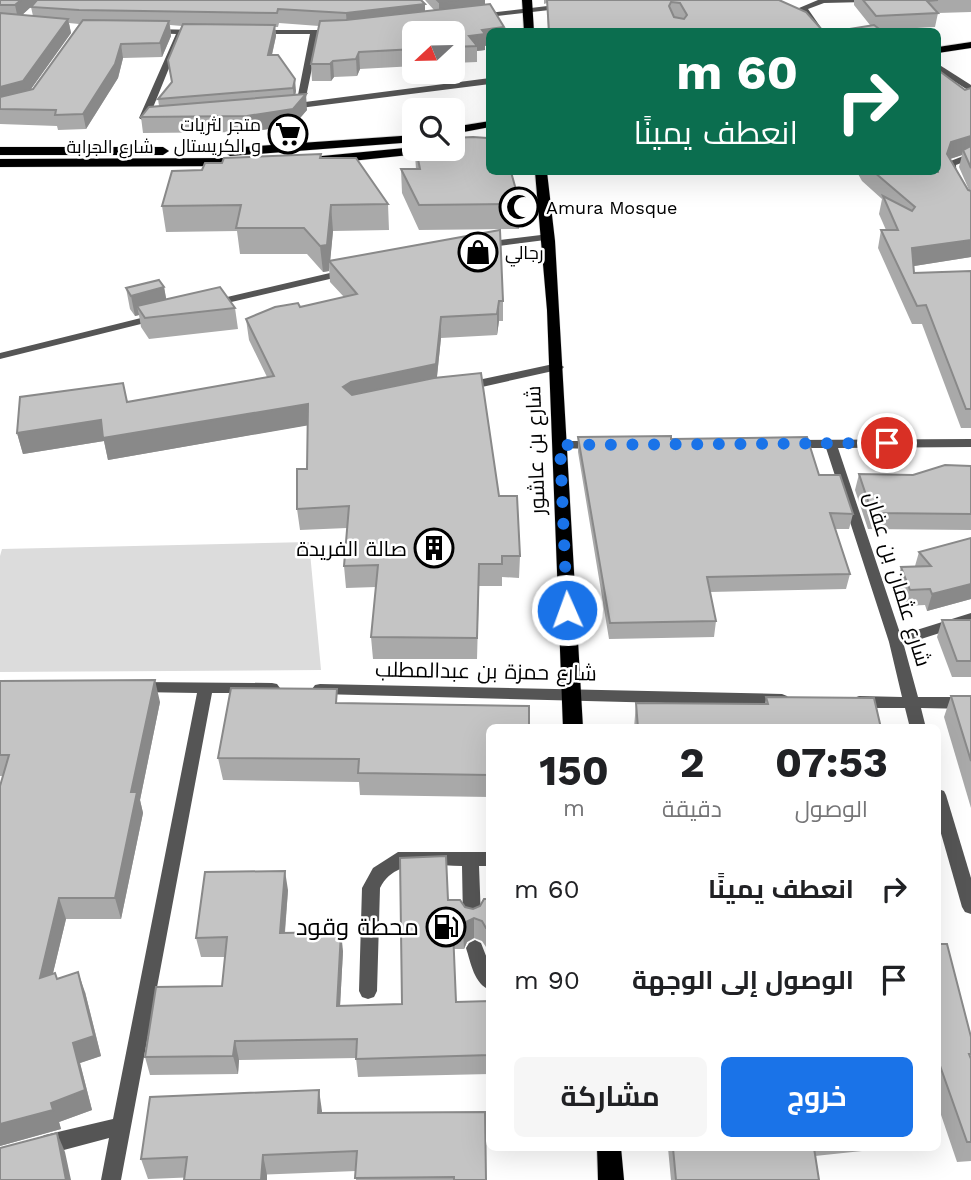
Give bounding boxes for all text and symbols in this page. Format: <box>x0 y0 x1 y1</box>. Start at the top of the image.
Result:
north arrow <box>402 21 466 84</box>
map controls <box>402 21 465 161</box>
text: 60 m <box>676 43 798 101</box>
icon: right <box>822 56 913 147</box>
button: search <box>402 98 465 161</box>
supermarket icon: متجر لثريات و الكريستال <box>267 113 309 155</box>
place label: متجر لثريات و الكريستال <box>174 114 261 157</box>
text: انعطف يمينًا <box>633 114 798 152</box>
street label: شارع الجرابة <box>66 136 154 159</box>
mosque icon: Amura Mosque <box>498 186 540 228</box>
place label: Amura Mosque <box>546 197 677 218</box>
shop icon: رجالي <box>457 231 499 273</box>
place label: رجالي <box>505 242 543 267</box>
street label: شارع بن عاشور <box>520 385 552 516</box>
pin <box>857 413 917 473</box>
icon: arrive <box>868 424 906 462</box>
street label: شارع عثمان بن عفان <box>858 489 936 670</box>
building icon: صالة الفريدة <box>413 527 455 569</box>
place label: صالة الفريدة <box>297 536 407 561</box>
position arrow <box>530 573 604 647</box>
street label: شارع حمزة بن عبدالمطلب <box>375 657 597 687</box>
text: 2 <box>679 738 704 787</box>
text: 07:53 <box>775 738 888 787</box>
text: 150 <box>539 746 609 795</box>
text: m <box>563 795 585 822</box>
text: دقيقة <box>662 796 722 823</box>
text: الوصول <box>795 796 868 823</box>
icon: right <box>875 870 913 908</box>
text: 60 m <box>514 874 580 904</box>
text: انعطف يمينًا <box>708 874 854 904</box>
fuel station icon: محطة وقود <box>425 906 467 948</box>
place label: محطة وقود <box>296 913 419 941</box>
icon: arrive <box>875 961 913 999</box>
text: 90 m <box>514 965 580 995</box>
text: الوصول إلى الوجهة <box>632 965 854 995</box>
button: مشاركة <box>514 1057 707 1137</box>
button: خروج <box>721 1057 913 1137</box>

